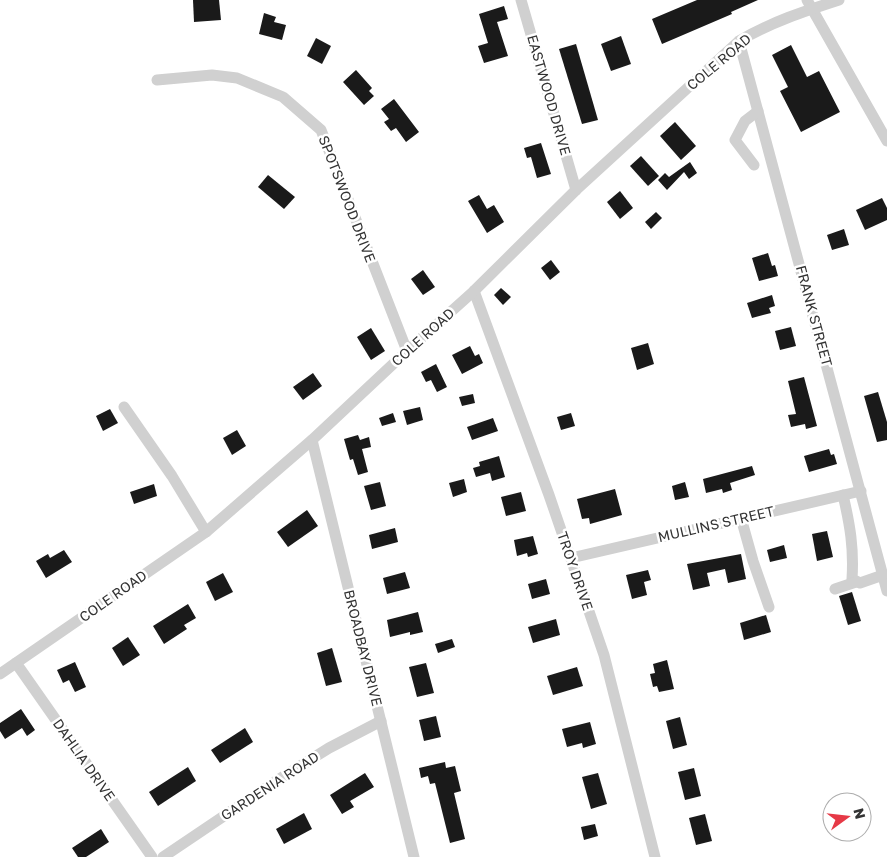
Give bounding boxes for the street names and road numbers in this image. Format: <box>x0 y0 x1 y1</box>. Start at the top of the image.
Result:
street label: COLE ROAD <box>683 30 754 93</box>
street label: EASTWOOD DRIVE <box>524 33 575 157</box>
street label: SPOTSWOOD DRIVE <box>315 133 380 265</box>
street label: FRANK STREET <box>793 263 836 369</box>
street label: COLE ROAD <box>388 304 458 369</box>
street label: MULLINS STREET <box>656 502 776 545</box>
street label: TROY DRIVE <box>554 529 597 612</box>
street label: COLE ROAD <box>76 566 150 625</box>
street label: BROADBAY DRIVE <box>341 588 386 708</box>
street label: DAHLIA DRIVE <box>50 715 119 804</box>
street label: GARDENIA ROAD <box>217 748 322 824</box>

